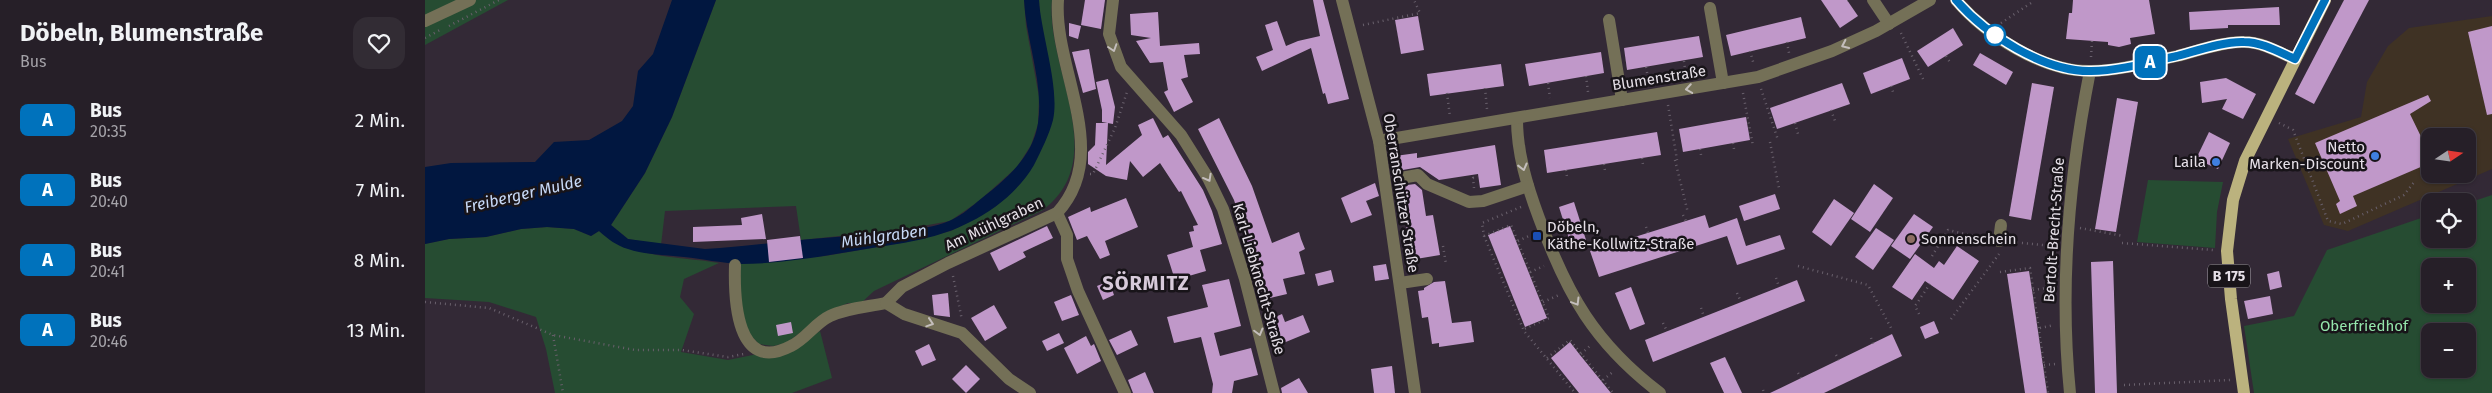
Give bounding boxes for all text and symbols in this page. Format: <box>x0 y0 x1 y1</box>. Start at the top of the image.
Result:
button: heart <box>353 17 405 69</box>
text: Döbeln, Blumenstraße <box>20 19 263 47</box>
unlabelled marker <box>1984 24 2006 46</box>
one-way arrow <box>1841 39 1850 50</box>
one-way arrow <box>1108 43 1118 51</box>
line badge: A <box>2134 46 2166 78</box>
text: A <box>2145 51 2155 73</box>
text: Bus <box>20 52 47 71</box>
street label: Blumenstraße <box>1611 62 1707 94</box>
one-way arrow <box>1685 84 1694 94</box>
text: Bus <box>90 99 122 122</box>
text: A <box>42 109 53 131</box>
text: 2 Min. <box>355 109 405 132</box>
street label: Oberranschützer Straße <box>1380 112 1422 274</box>
text: 20:35 <box>90 122 127 141</box>
north arrow <box>2421 128 2476 182</box>
map controls <box>2421 128 2476 378</box>
place label: Netto Marken-Discount <box>2249 138 2366 173</box>
marker: Netto Marken-Discount <box>2369 150 2381 162</box>
place label: Laila <box>2174 153 2206 171</box>
marker: Laila <box>2210 156 2222 168</box>
street label: Bertolt-Brecht-Straße <box>2040 157 2068 303</box>
one-way arrow <box>1517 162 1528 171</box>
text: Bus <box>90 169 122 192</box>
water label: Freiberger Mulde <box>462 171 584 217</box>
one-way arrow <box>1201 173 1211 182</box>
text: A <box>42 179 53 201</box>
text: 7 Min. <box>356 179 405 202</box>
text: 20:40 <box>90 192 128 211</box>
street label: Am Mühlgraben <box>942 193 1046 255</box>
button: locate <box>2421 193 2476 248</box>
street label: Karl-Liebknecht-Straße <box>1229 201 1289 357</box>
place label: Döbeln, Käthe-Kollwitz-Straße <box>1547 218 1694 253</box>
water label: Mühlgraben <box>840 221 928 251</box>
marker: Döbeln, Käthe-Kollwitz-Straße <box>1531 230 1543 242</box>
place label: Sonnenschein <box>1921 230 2017 248</box>
marker: Sonnenschein <box>1905 233 1917 245</box>
text: Bus <box>90 239 122 262</box>
text: A <box>42 249 53 271</box>
text: 8 Min. <box>354 249 405 272</box>
button: + <box>2421 258 2476 313</box>
text: 20:41 <box>90 262 125 281</box>
road number: B 175 <box>2208 264 2250 288</box>
district label: SÖRMITZ <box>1102 271 1190 295</box>
one-way arrow <box>1570 297 1580 306</box>
text: Bus <box>90 309 122 332</box>
one-way arrow <box>925 317 934 327</box>
park label: Oberfriedhof <box>2320 317 2409 335</box>
text: A <box>42 319 53 341</box>
text: 13 Min. <box>346 319 405 342</box>
button: − <box>2421 323 2476 378</box>
one-way arrow <box>1253 327 1263 335</box>
text: 20:46 <box>90 332 128 351</box>

